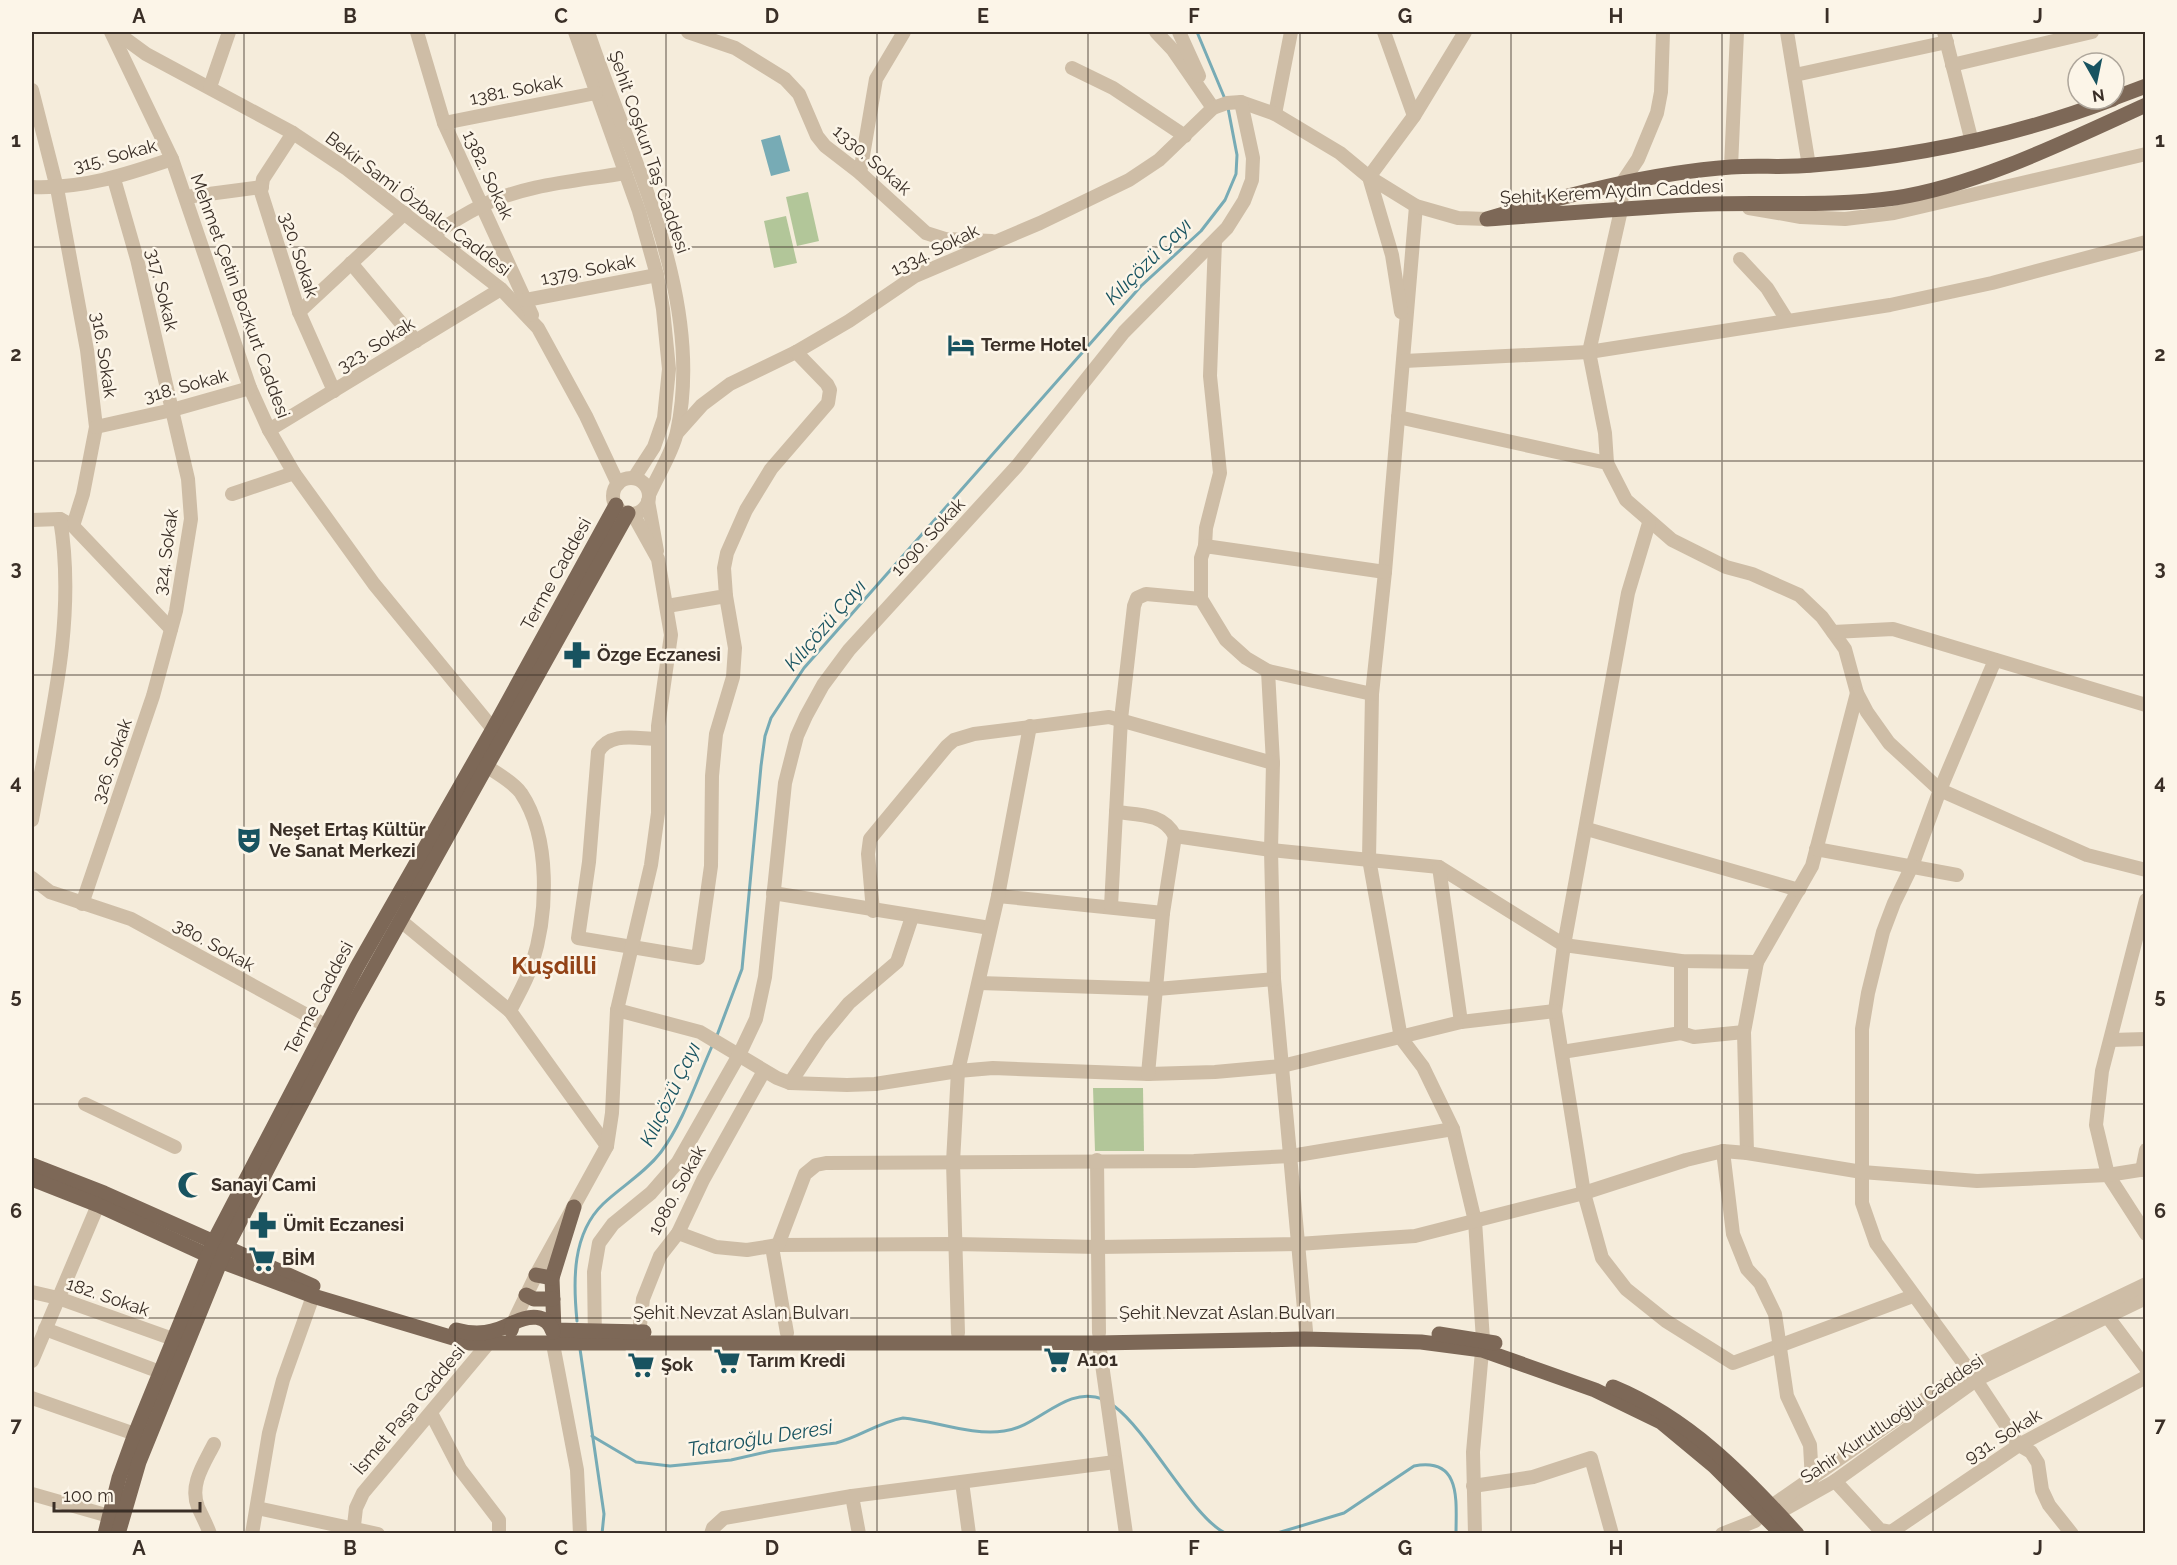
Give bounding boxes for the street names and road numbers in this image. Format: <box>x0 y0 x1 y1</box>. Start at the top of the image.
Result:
street label: Şehit Coşkun Taş Caddesi <box>605 48 694 256</box>
street label: 1381. Sokak <box>468 70 565 109</box>
street label: 1330. Sokak <box>829 120 916 199</box>
street label: Bekir Sami Özbalcı Caddesi <box>321 127 515 280</box>
street label: 1382. Sokak <box>459 127 518 223</box>
street label: 315. Sokak <box>71 134 159 177</box>
street label: Mehmet Çetin Bozkurt Caddesi <box>186 171 295 421</box>
street label: Şehit Kerem Aydın Caddesi <box>1499 175 1724 208</box>
street label: 320. Sokak <box>276 210 323 301</box>
street label: 1334. Sokak <box>887 219 983 280</box>
street label: 317. Sokak <box>142 247 183 334</box>
street label: 1379. Sokak <box>539 250 637 289</box>
street label: 316. Sokak <box>87 310 122 400</box>
street label: 323. Sokak <box>333 312 419 377</box>
street label: 318. Sokak <box>141 364 231 407</box>
street label: 1090. Sokak <box>886 493 969 580</box>
street label: 324. Sokak <box>149 507 182 597</box>
street label: Terme Caddesi <box>516 514 595 634</box>
street label: 326. Sokak <box>87 715 136 806</box>
street label: 380. Sokak <box>170 914 259 976</box>
street label: Terme Caddesi <box>280 938 357 1058</box>
street label: 1080. Sokak <box>643 1141 710 1238</box>
street label: 182. Sokak <box>64 1273 153 1321</box>
street label: Şehit Nevzat Aslan Bulvarı <box>633 1302 849 1323</box>
street label: Şehit Nevzat Aslan Bulvarı <box>1119 1302 1335 1323</box>
street label: İsmet Paşa Caddesi <box>348 1341 469 1479</box>
street label: Sahir Kurutluoğlu Caddesi <box>1796 1349 1987 1488</box>
street label: 931. Sokak <box>1961 1404 2045 1467</box>

